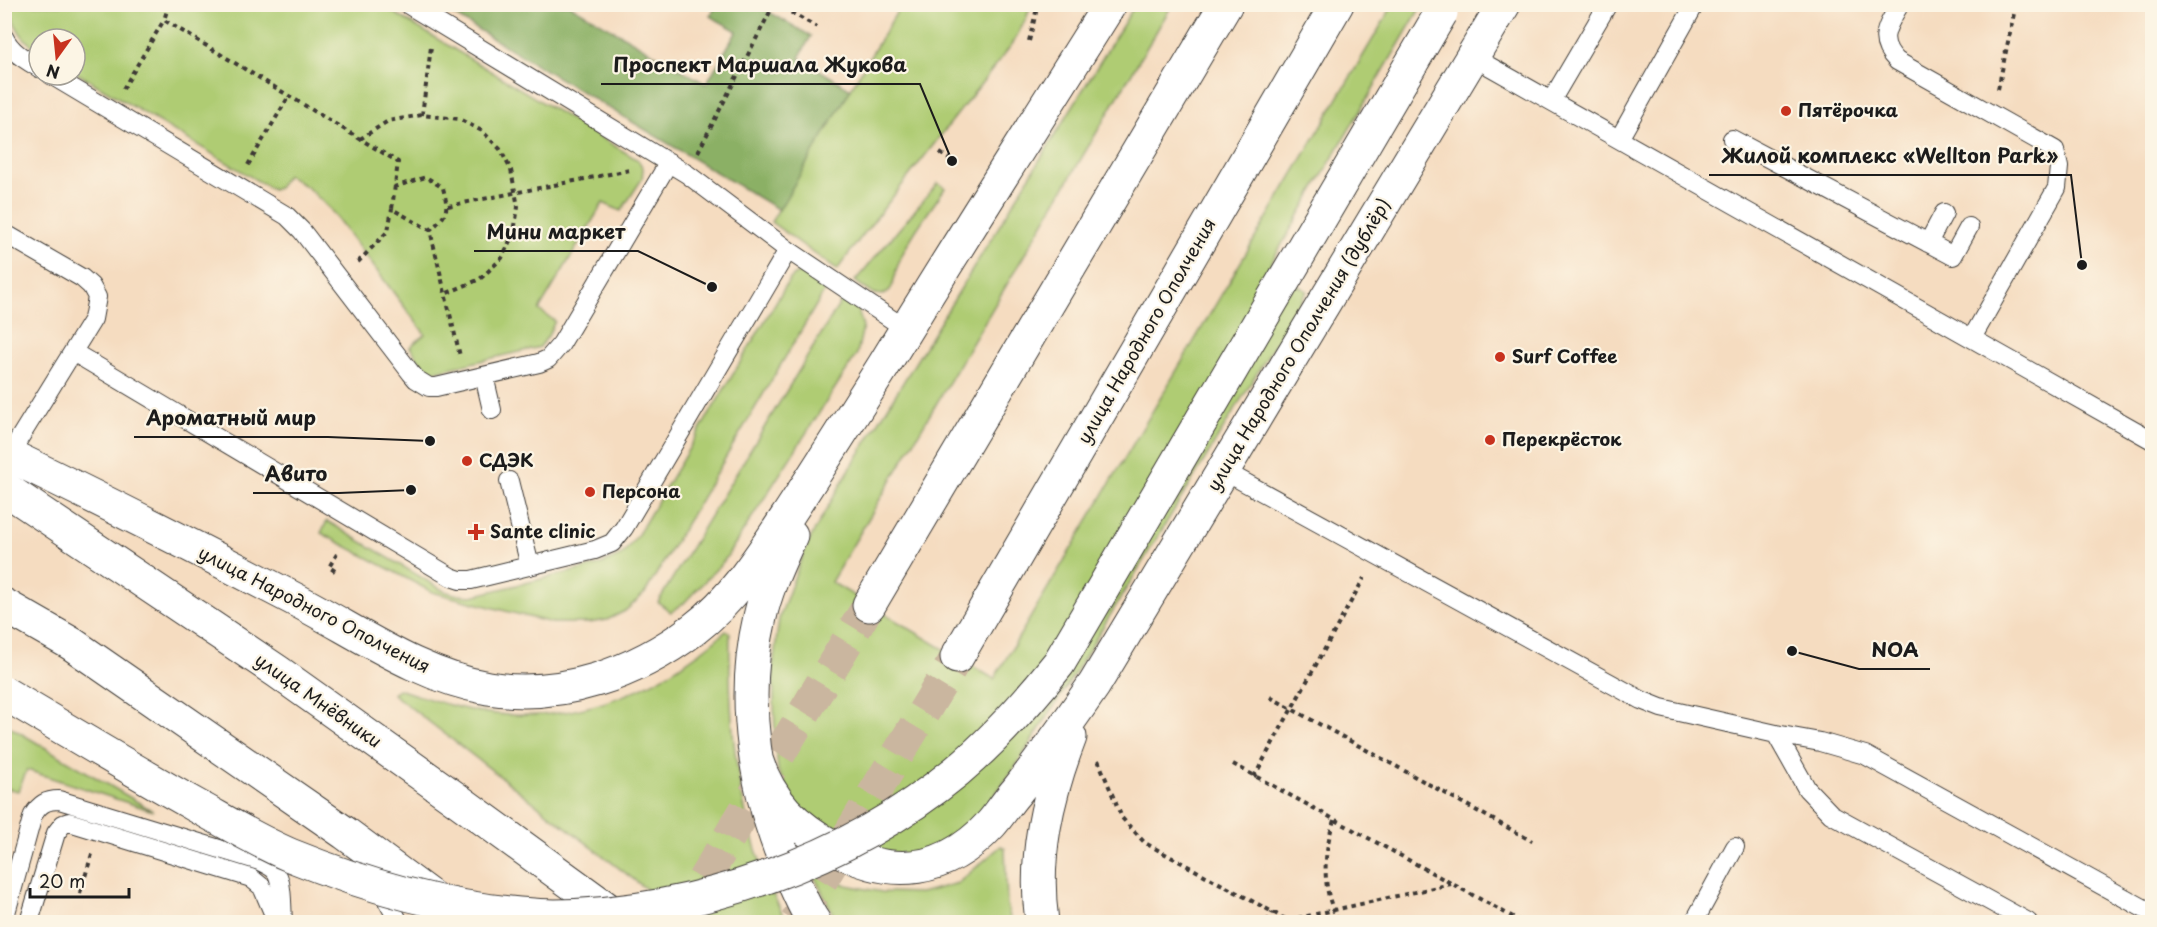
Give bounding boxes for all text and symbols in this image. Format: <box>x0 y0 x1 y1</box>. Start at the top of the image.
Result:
north arrow <box>27 27 87 87</box>
callout: Проспект Маршала Жукова <box>601 46 920 84</box>
text: Проспект Маршала Жукова <box>613 49 907 79</box>
text: N <box>44 59 62 86</box>
place label: Пятёрочка <box>1798 96 1899 123</box>
marker: Пятёрочка <box>1779 104 1793 118</box>
callout: Жилой комплекс «Wellton Park» <box>1709 137 2071 175</box>
text: Жилой комплекс «Wellton Park» <box>1721 140 2058 170</box>
street label: улица Народного Ополчения (дублёр) <box>1199 193 1396 496</box>
street label: улица Народного Ополчения <box>1070 212 1222 448</box>
callout: Мини маркет <box>474 213 638 251</box>
text: Мини маркет <box>487 216 626 246</box>
place label: Surf Coffee <box>1512 342 1617 369</box>
marker: Surf Coffee <box>1493 350 1507 364</box>
callout: Ароматный мир <box>134 399 328 437</box>
text: Ароматный мир <box>145 402 316 432</box>
place label: Перекрёсток <box>1502 425 1622 452</box>
marker: Перекрёсток <box>1483 433 1497 447</box>
place label: СДЭК <box>479 446 534 473</box>
marker: СДЭК <box>460 454 474 468</box>
callout: Авито <box>253 455 339 493</box>
text: Авито <box>265 458 328 488</box>
place label: Персона <box>602 477 680 504</box>
marker: Персона <box>583 485 597 499</box>
place label: Sante clinic <box>490 517 595 544</box>
marker: Sante clinic <box>467 523 485 541</box>
street label: улица Народного Ополчения <box>194 538 435 679</box>
callout: NOA <box>1859 631 1930 669</box>
text: NOA <box>1871 634 1919 664</box>
street label: улица Мнёвники <box>250 646 388 754</box>
scale bar <box>30 861 129 899</box>
text: 20 m <box>39 867 85 894</box>

